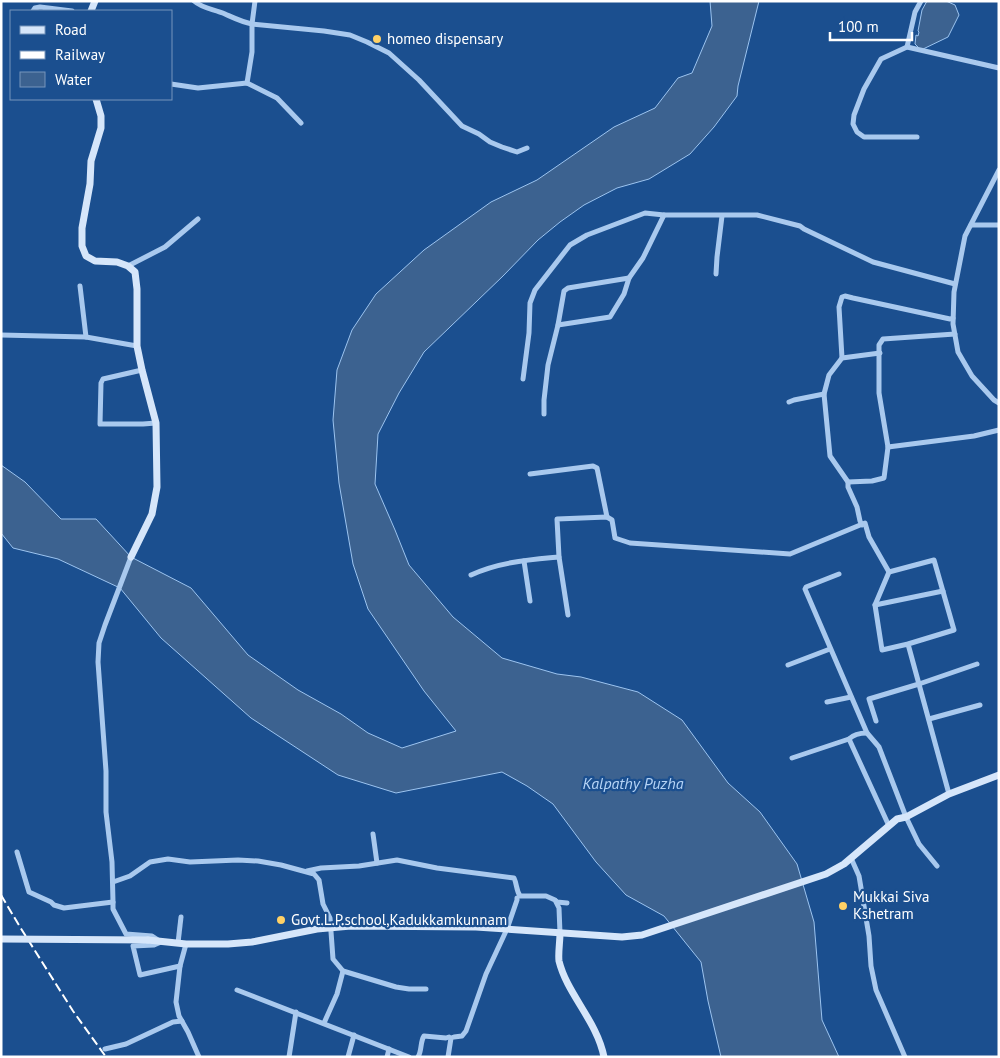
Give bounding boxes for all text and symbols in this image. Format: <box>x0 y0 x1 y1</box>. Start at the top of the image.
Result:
legend <box>10 10 172 100</box>
scale bar <box>830 10 912 42</box>
text: 100 m <box>838 17 879 36</box>
text: Road <box>55 20 87 39</box>
place label: homeo dispensary <box>387 29 503 48</box>
marker: homeo dispensary <box>371 33 383 45</box>
text: Railway <box>55 45 105 64</box>
text: Water <box>55 70 92 89</box>
water label: Kalpathy Puzha <box>583 773 684 793</box>
place label: Mukkai Siva Kshetram <box>853 887 929 923</box>
marker: Mukkai Siva Kshetram <box>837 900 849 912</box>
place label: Govt.L.P.school,Kadukkamkunnam <box>291 910 507 929</box>
marker: Govt.L.P.school,Kadukkamkunnam <box>275 914 287 926</box>

